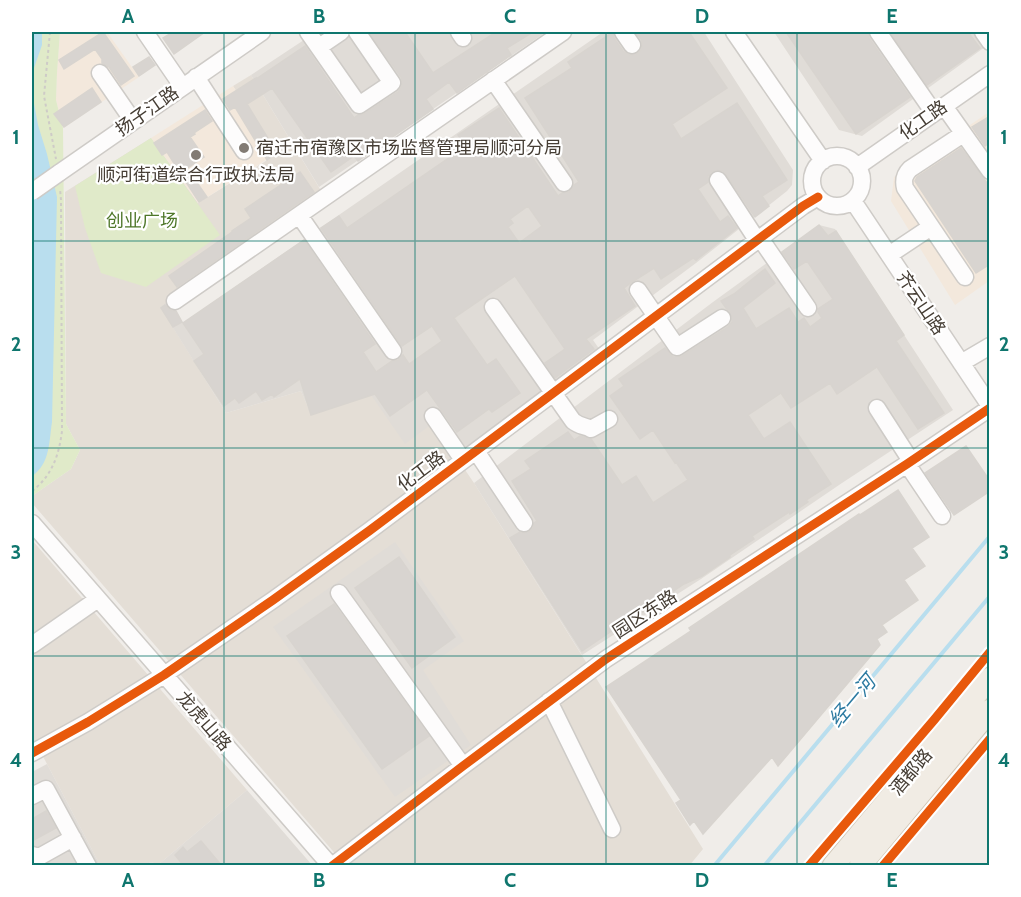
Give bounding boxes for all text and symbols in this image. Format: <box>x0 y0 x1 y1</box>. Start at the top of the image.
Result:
text: A <box>122 4 135 28</box>
text: B <box>313 4 325 28</box>
text: C <box>504 4 516 28</box>
text: D <box>695 4 709 28</box>
text: E <box>886 4 898 28</box>
street label: 扬子江路 <box>111 81 183 141</box>
street label: 化工路 <box>895 96 951 144</box>
text: 1 <box>12 125 20 149</box>
text: 1 <box>1000 125 1008 149</box>
place label: 宿迁市宿豫区市场监督管理局顺河分局 <box>256 137 562 159</box>
marker: 宿迁市宿豫区市场监督管理局顺河分局 <box>237 141 251 155</box>
marker: 顺河街道综合行政执法局 <box>189 148 203 162</box>
place label: 顺河街道综合行政执法局 <box>97 164 295 186</box>
park label: 创业广场 <box>106 210 178 232</box>
street label: 齐云山路 <box>892 267 950 339</box>
text: 2 <box>11 332 21 356</box>
text: 2 <box>999 332 1009 356</box>
street label: 化工路 <box>393 446 449 496</box>
text: 3 <box>11 540 21 564</box>
text: 3 <box>999 540 1009 564</box>
street label: 园区东路 <box>609 585 681 643</box>
water label: 经一河 <box>824 667 883 732</box>
street label: 龙虎山路 <box>172 687 236 755</box>
street label: 酒都路 <box>885 744 937 800</box>
text: 4 <box>10 748 22 772</box>
text: 4 <box>998 748 1010 772</box>
text: A <box>122 868 135 892</box>
text: B <box>313 868 325 892</box>
text: C <box>504 868 516 892</box>
text: D <box>695 868 709 892</box>
text: E <box>886 868 898 892</box>

